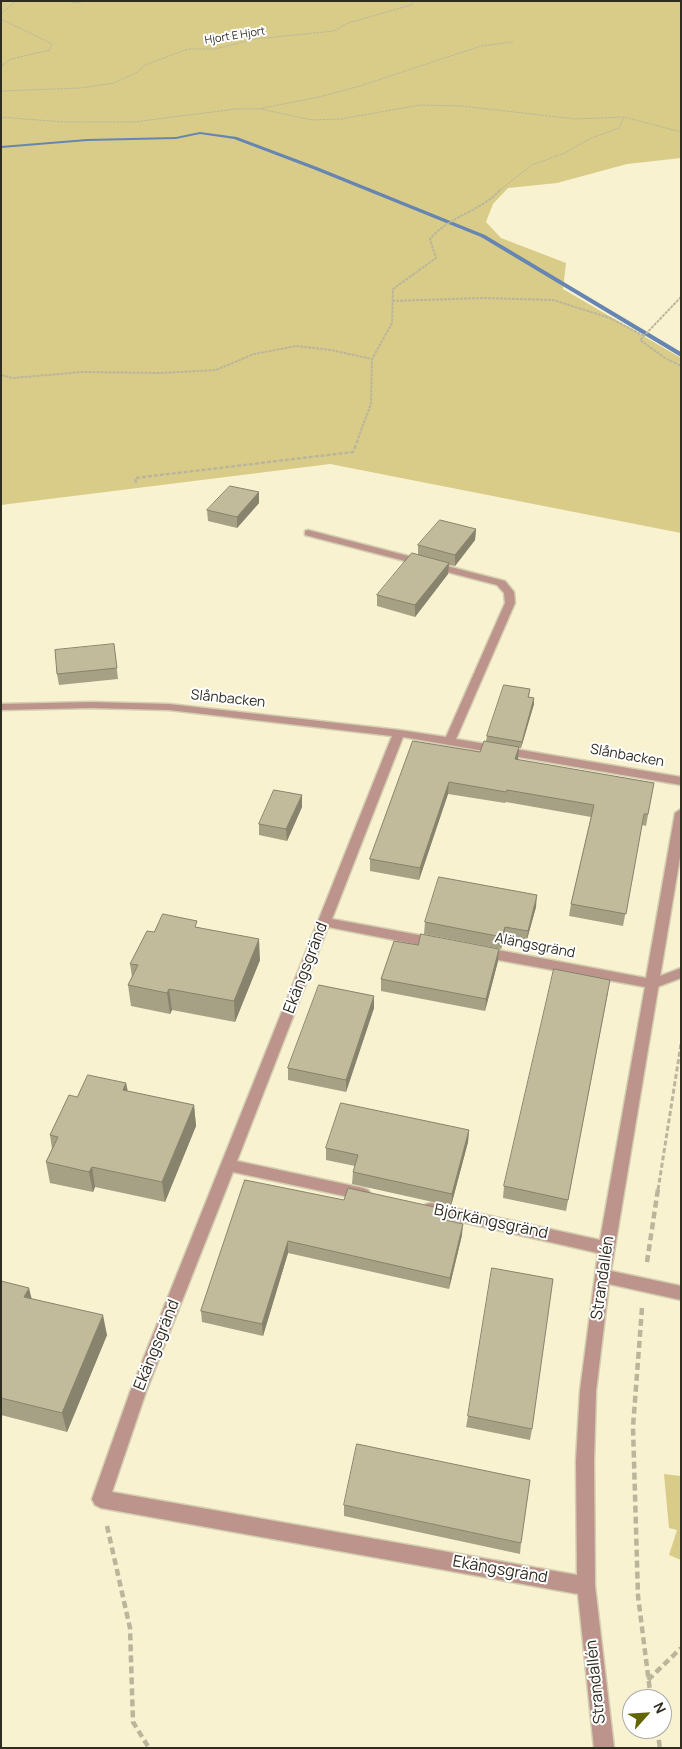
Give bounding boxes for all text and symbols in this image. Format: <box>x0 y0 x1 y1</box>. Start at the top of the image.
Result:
street label: Hjort E Hjort <box>204 25 266 47</box>
street label: Slånbacken <box>190 687 266 711</box>
street label: Slånbacken <box>589 741 665 771</box>
street label: Ekängsgränd <box>280 920 332 1016</box>
street label: Alängsgränd <box>494 930 576 962</box>
street label: Björkängsgränd <box>432 1201 550 1243</box>
street label: Strandallén <box>588 1235 618 1321</box>
street label: Ekängsgränd <box>130 1297 184 1393</box>
street label: Ekängsgränd <box>451 1552 549 1588</box>
street label: Strandallén <box>582 1639 610 1725</box>
north arrow <box>622 1689 672 1739</box>
text: N <box>649 1699 671 1716</box>

